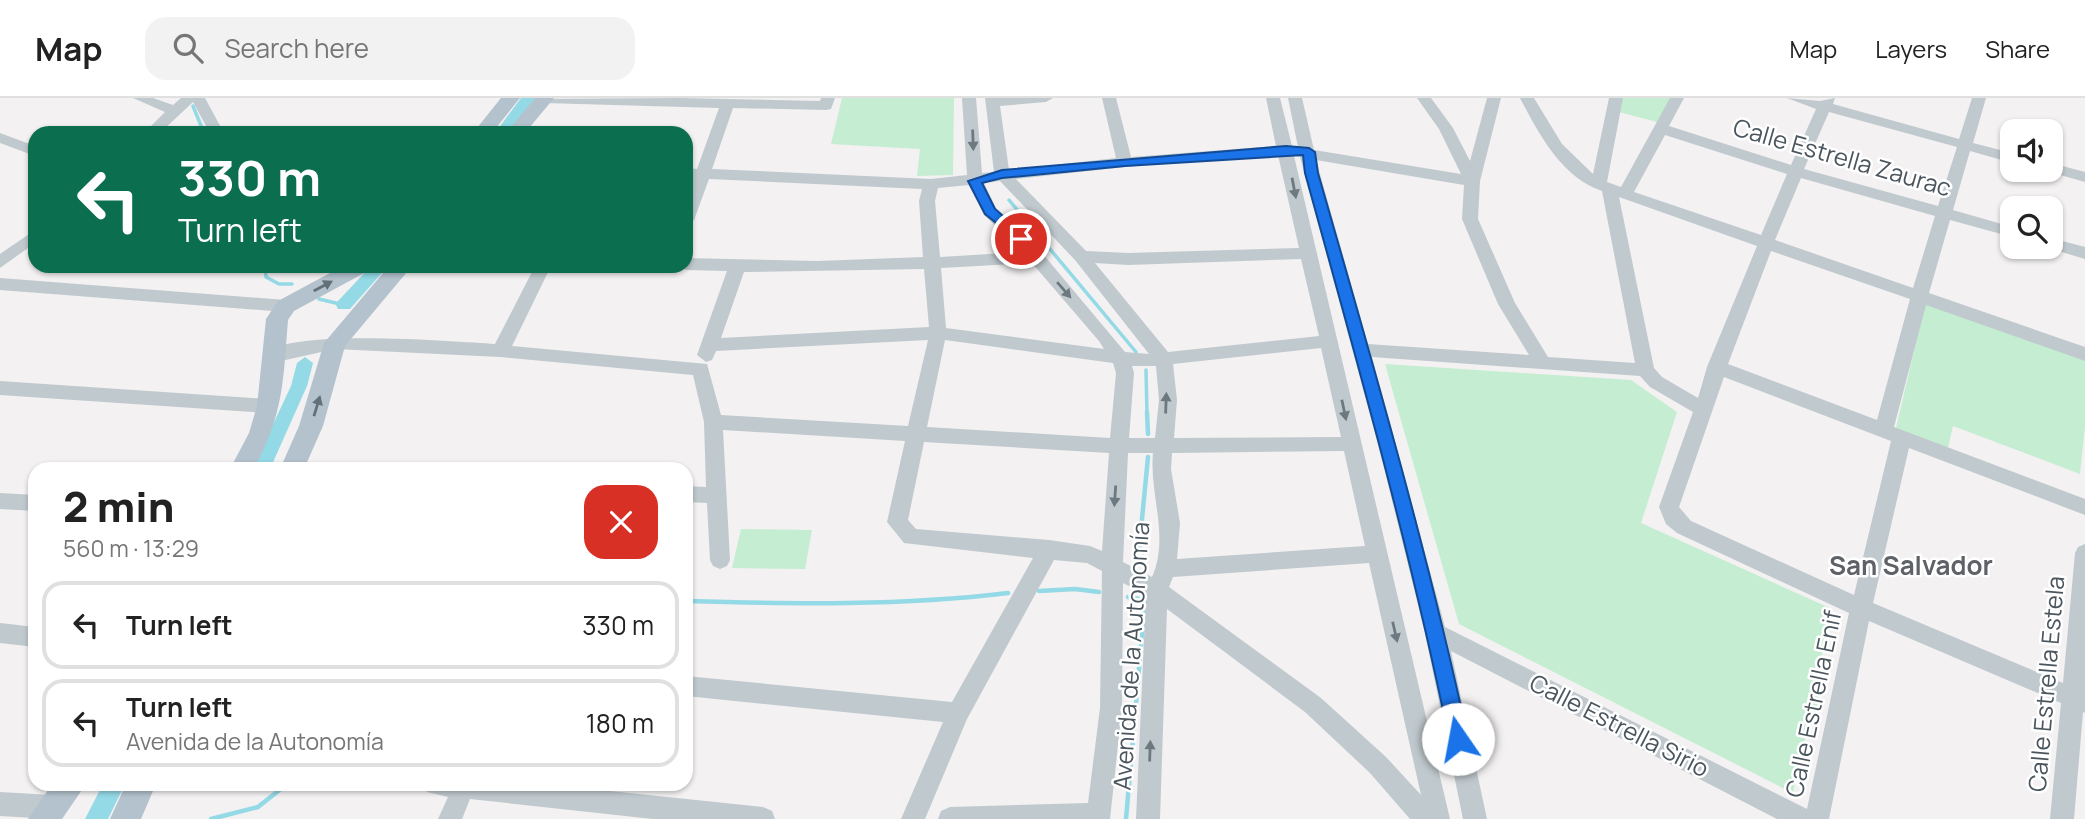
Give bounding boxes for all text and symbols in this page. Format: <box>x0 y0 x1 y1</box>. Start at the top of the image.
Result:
search box <box>145 17 635 80</box>
text: Map <box>35 26 103 71</box>
icon: search <box>169 29 207 67</box>
text: Search here <box>225 30 369 66</box>
text: Map <box>1790 32 1837 65</box>
text: Layers <box>1875 32 1947 65</box>
text: Share <box>1985 32 2050 65</box>
street label: Calle Estrella Zaurac <box>1730 110 1955 203</box>
map controls <box>2000 119 2063 259</box>
button: sound <box>2000 119 2063 182</box>
one-way arrow <box>968 129 979 151</box>
text: 330 m <box>178 144 321 211</box>
icon: left <box>63 154 154 245</box>
one-way arrow <box>1288 177 1299 199</box>
button: search <box>2000 196 2063 259</box>
text: Turn left <box>178 208 302 252</box>
pin <box>991 209 1051 269</box>
icon: arrive <box>1002 220 1040 258</box>
one-way arrow <box>313 280 333 291</box>
one-way arrow <box>1056 281 1071 298</box>
one-way arrow <box>1161 392 1172 414</box>
one-way arrow <box>313 395 323 416</box>
one-way arrow <box>1338 399 1349 421</box>
text: 2 min <box>63 477 174 535</box>
button: close <box>584 485 658 559</box>
one-way arrow <box>1109 485 1120 507</box>
street label: Avenida de la Autonomía <box>1105 521 1156 791</box>
text: 560 m · 13:29 <box>63 532 199 564</box>
district label: San Salvador <box>1829 547 1993 583</box>
street label: Calle Estrella Estela <box>2020 575 2071 793</box>
icon: left <box>67 606 105 644</box>
text: Turn left <box>126 607 233 643</box>
text: 330 m <box>582 607 654 643</box>
street label: Calle Estrella Enif <box>1777 607 1849 800</box>
one-way arrow <box>1390 621 1401 643</box>
street label: Calle Estrella Sirio <box>1524 665 1715 784</box>
text: Turn left <box>126 689 233 725</box>
position arrow <box>1421 702 1495 776</box>
icon: left <box>67 704 105 742</box>
text: 180 m <box>586 705 654 741</box>
text: Avenida de la Autonomía <box>126 725 384 757</box>
one-way arrow <box>1145 740 1156 762</box>

